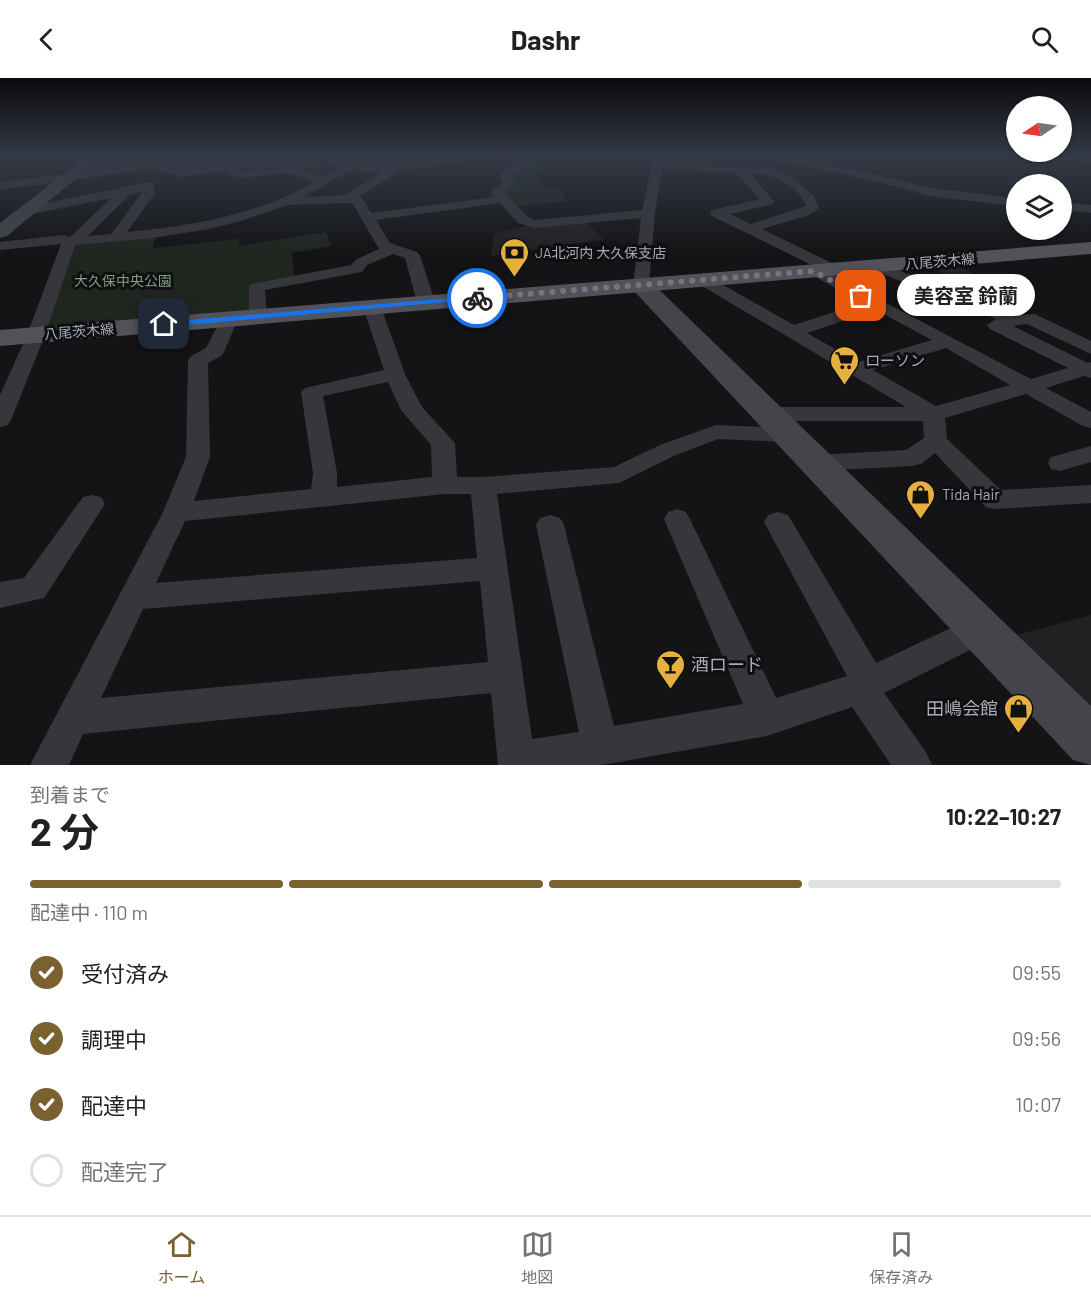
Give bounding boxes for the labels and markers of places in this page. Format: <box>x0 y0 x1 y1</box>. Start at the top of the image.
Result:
bank icon: JA北河内 大久保支店 <box>498 236 530 278</box>
place label: JA北河内 大久保支店 <box>535 244 666 261</box>
pin <box>835 270 886 321</box>
callout: 美容室 鈴蘭 <box>897 275 1035 317</box>
pin <box>138 298 189 349</box>
supermarket icon: ローソン <box>828 344 860 386</box>
place label: ローソン <box>865 351 925 369</box>
shop icon: Tida Hair <box>905 478 937 520</box>
place label: Tida Hair <box>942 485 1000 503</box>
bar icon: 酒ロード <box>654 648 686 690</box>
place label: 酒ロード <box>691 653 763 675</box>
shop icon: 田嶋会館 <box>1003 692 1035 734</box>
place label: 田嶋会館 <box>926 697 998 719</box>

